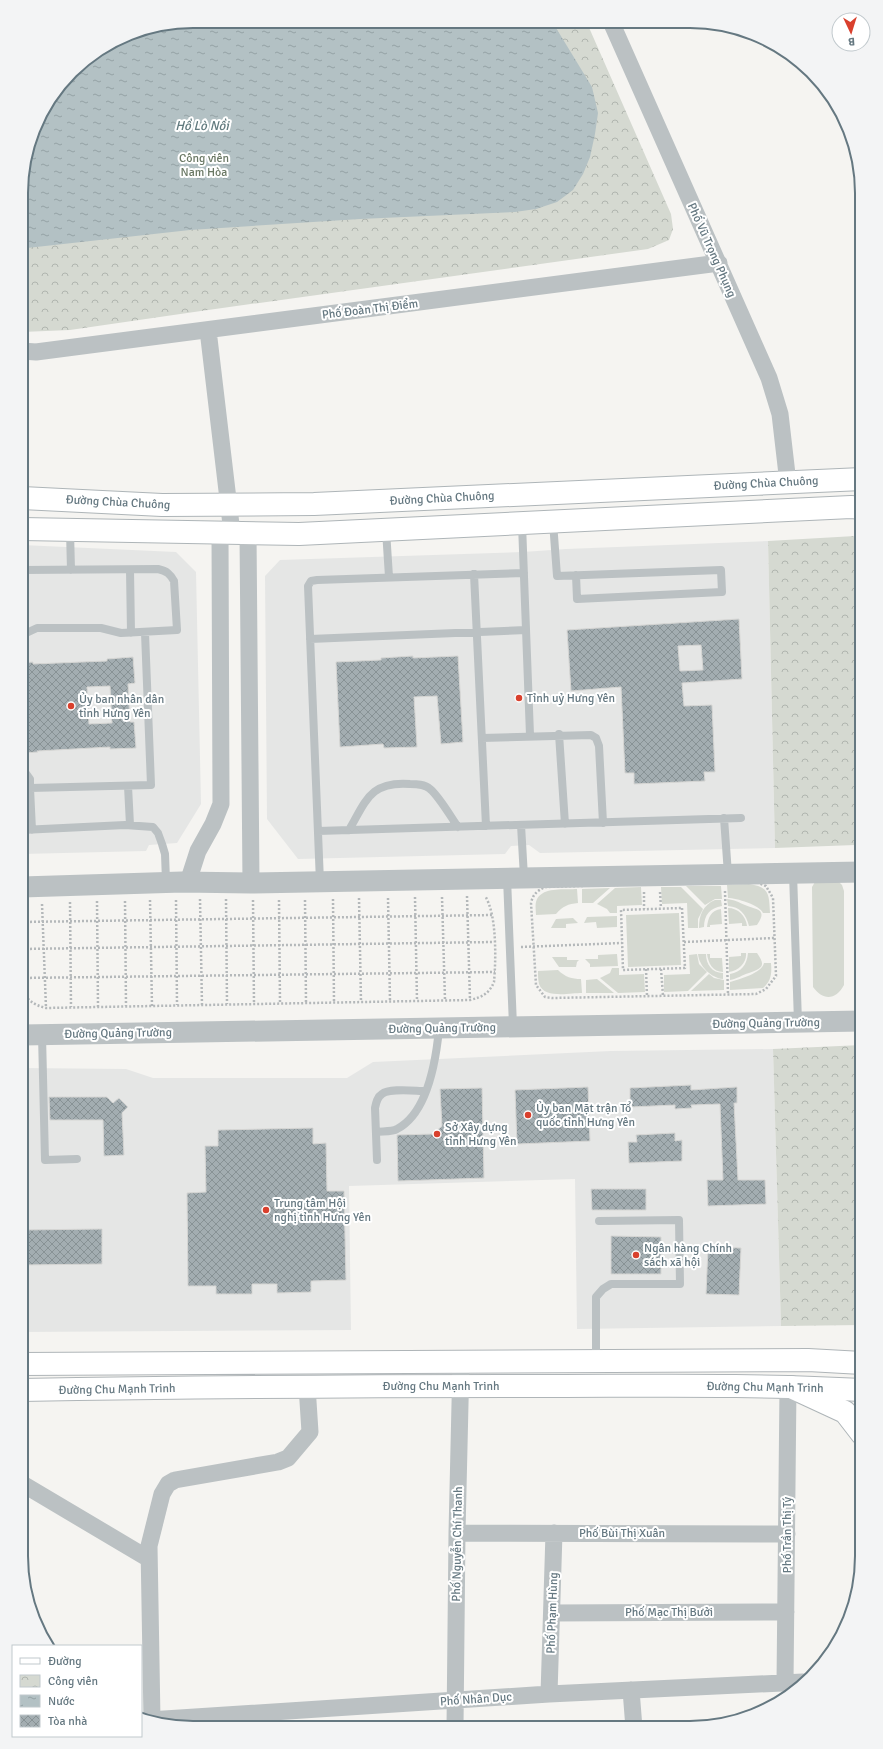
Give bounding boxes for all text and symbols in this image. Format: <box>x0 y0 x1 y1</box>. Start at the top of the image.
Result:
north arrow <box>831 12 871 52</box>
text: B <box>848 35 855 48</box>
water label: Hồ Lò Nồi <box>175 118 230 134</box>
park label: Công viên Nam Hòa <box>179 151 229 180</box>
street label: Phố Vũ Trọng Phụng <box>684 201 739 300</box>
street label: Phố Đoàn Thị Điểm <box>321 296 419 323</box>
street label: Đường Chùa Chuông <box>713 473 819 494</box>
street label: Đường Chùa Chuông <box>389 488 495 509</box>
street label: Đường Chùa Chuông <box>65 492 171 513</box>
place label: Tỉnh uỷ Hưng Yên <box>527 691 615 706</box>
place label: Ủy ban nhân dân tỉnh Hưng Yên <box>79 692 164 721</box>
marker: Tỉnh uỷ Hưng Yên <box>514 693 524 703</box>
marker: Ủy ban nhân dân tỉnh Hưng Yên <box>66 701 76 711</box>
street label: Đường Quảng Trường <box>712 1015 820 1032</box>
street label: Đường Quảng Trường <box>388 1020 496 1037</box>
street label: Đường Quảng Trường <box>64 1025 172 1042</box>
place label: Ủy ban Mặt trận Tổ quốc tỉnh Hưng Yên <box>536 1101 635 1130</box>
marker: Ủy ban Mặt trận Tổ quốc tỉnh Hưng Yên <box>523 1110 533 1120</box>
place label: Sở Xây dựng tỉnh Hưng Yên <box>445 1120 517 1149</box>
marker: Sở Xây dựng tỉnh Hưng Yên <box>432 1129 442 1139</box>
place label: Trung tâm Hội nghị tỉnh Hưng Yên <box>274 1196 371 1225</box>
marker: Trung tâm Hội nghị tỉnh Hưng Yên <box>261 1205 271 1215</box>
place label: Ngân hàng Chính sách xã hội <box>644 1241 732 1270</box>
marker: Ngân hàng Chính sách xã hội <box>631 1250 641 1260</box>
street label: Đường Chu Mạnh Trinh <box>382 1379 500 1394</box>
street label: Đường Chu Mạnh Trinh <box>706 1379 824 1396</box>
street label: Đường Chu Mạnh Trinh <box>58 1381 176 1398</box>
street label: Phố Nguyễn Chí Thanh <box>449 1486 466 1602</box>
street label: Phố Trần Thị Tý <box>780 1496 795 1573</box>
street label: Phố Bùi Thị Xuân <box>579 1526 665 1541</box>
street label: Phố Phạm Hùng <box>544 1572 561 1654</box>
street label: Phố Mạc Thị Bưởi <box>625 1605 713 1620</box>
legend <box>12 1645 142 1737</box>
text: Đường <box>48 1654 82 1669</box>
text: Công viên <box>48 1674 98 1689</box>
street label: Phố Nhân Dục <box>440 1689 513 1709</box>
text: Nước <box>48 1694 75 1709</box>
text: Tòa nhà <box>48 1714 87 1729</box>

